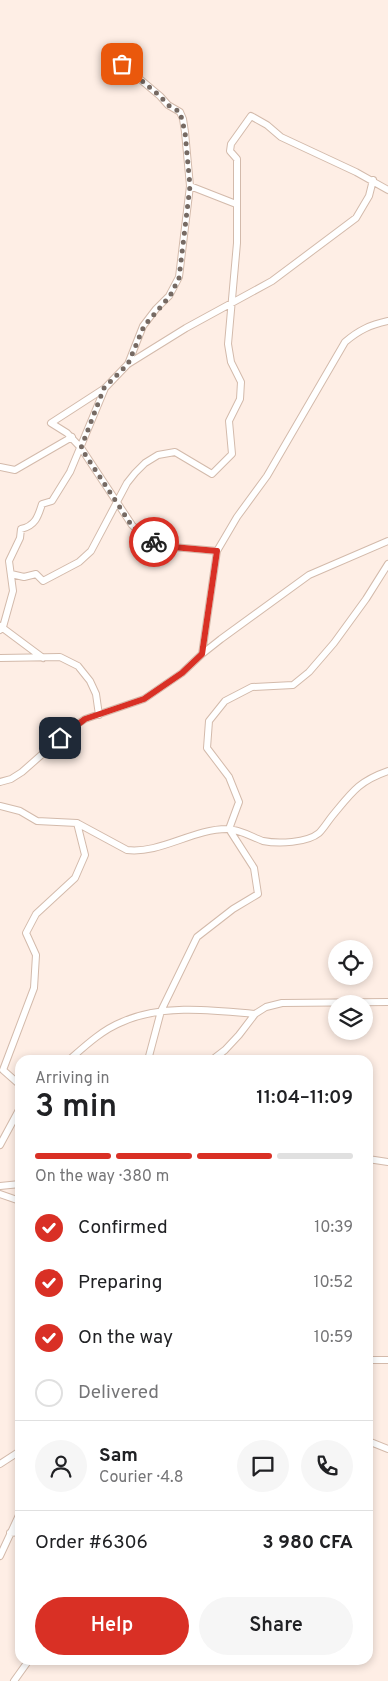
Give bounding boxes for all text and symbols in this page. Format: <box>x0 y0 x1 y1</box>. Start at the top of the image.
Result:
pin <box>101 43 143 85</box>
icon: bag <box>108 50 136 78</box>
courier <box>129 517 179 567</box>
icon: bike <box>140 528 168 556</box>
pin <box>39 717 81 759</box>
icon: home <box>46 724 74 752</box>
map controls <box>328 940 373 1040</box>
button: locate <box>328 940 373 985</box>
button: layers <box>328 995 373 1040</box>
text: Arriving in <box>35 1069 110 1089</box>
text: 11:04–11:09 <box>256 1086 353 1110</box>
text: 3 min <box>35 1088 117 1128</box>
text: On the way · 380 m <box>35 1167 169 1187</box>
icon: check <box>35 1214 63 1242</box>
text: Confirmed <box>78 1216 168 1240</box>
text: 10:39 <box>314 1218 353 1238</box>
icon: check <box>35 1269 63 1297</box>
text: Preparing <box>78 1271 162 1295</box>
text: 10:52 <box>314 1273 353 1293</box>
icon: check <box>35 1324 63 1352</box>
text: On the way <box>78 1326 173 1350</box>
text: 10:59 <box>314 1328 353 1348</box>
text: Delivered <box>78 1381 159 1405</box>
button: person <box>35 1440 87 1492</box>
button: chat <box>237 1440 289 1492</box>
button: phone <box>301 1440 353 1492</box>
text: Sam <box>99 1444 138 1468</box>
text: Courier · 4.8 <box>99 1468 183 1488</box>
text: Order #6306 <box>35 1531 148 1555</box>
text: 3 980 CFA <box>262 1531 353 1555</box>
button: Help <box>35 1597 189 1655</box>
button: Share <box>199 1597 353 1655</box>

